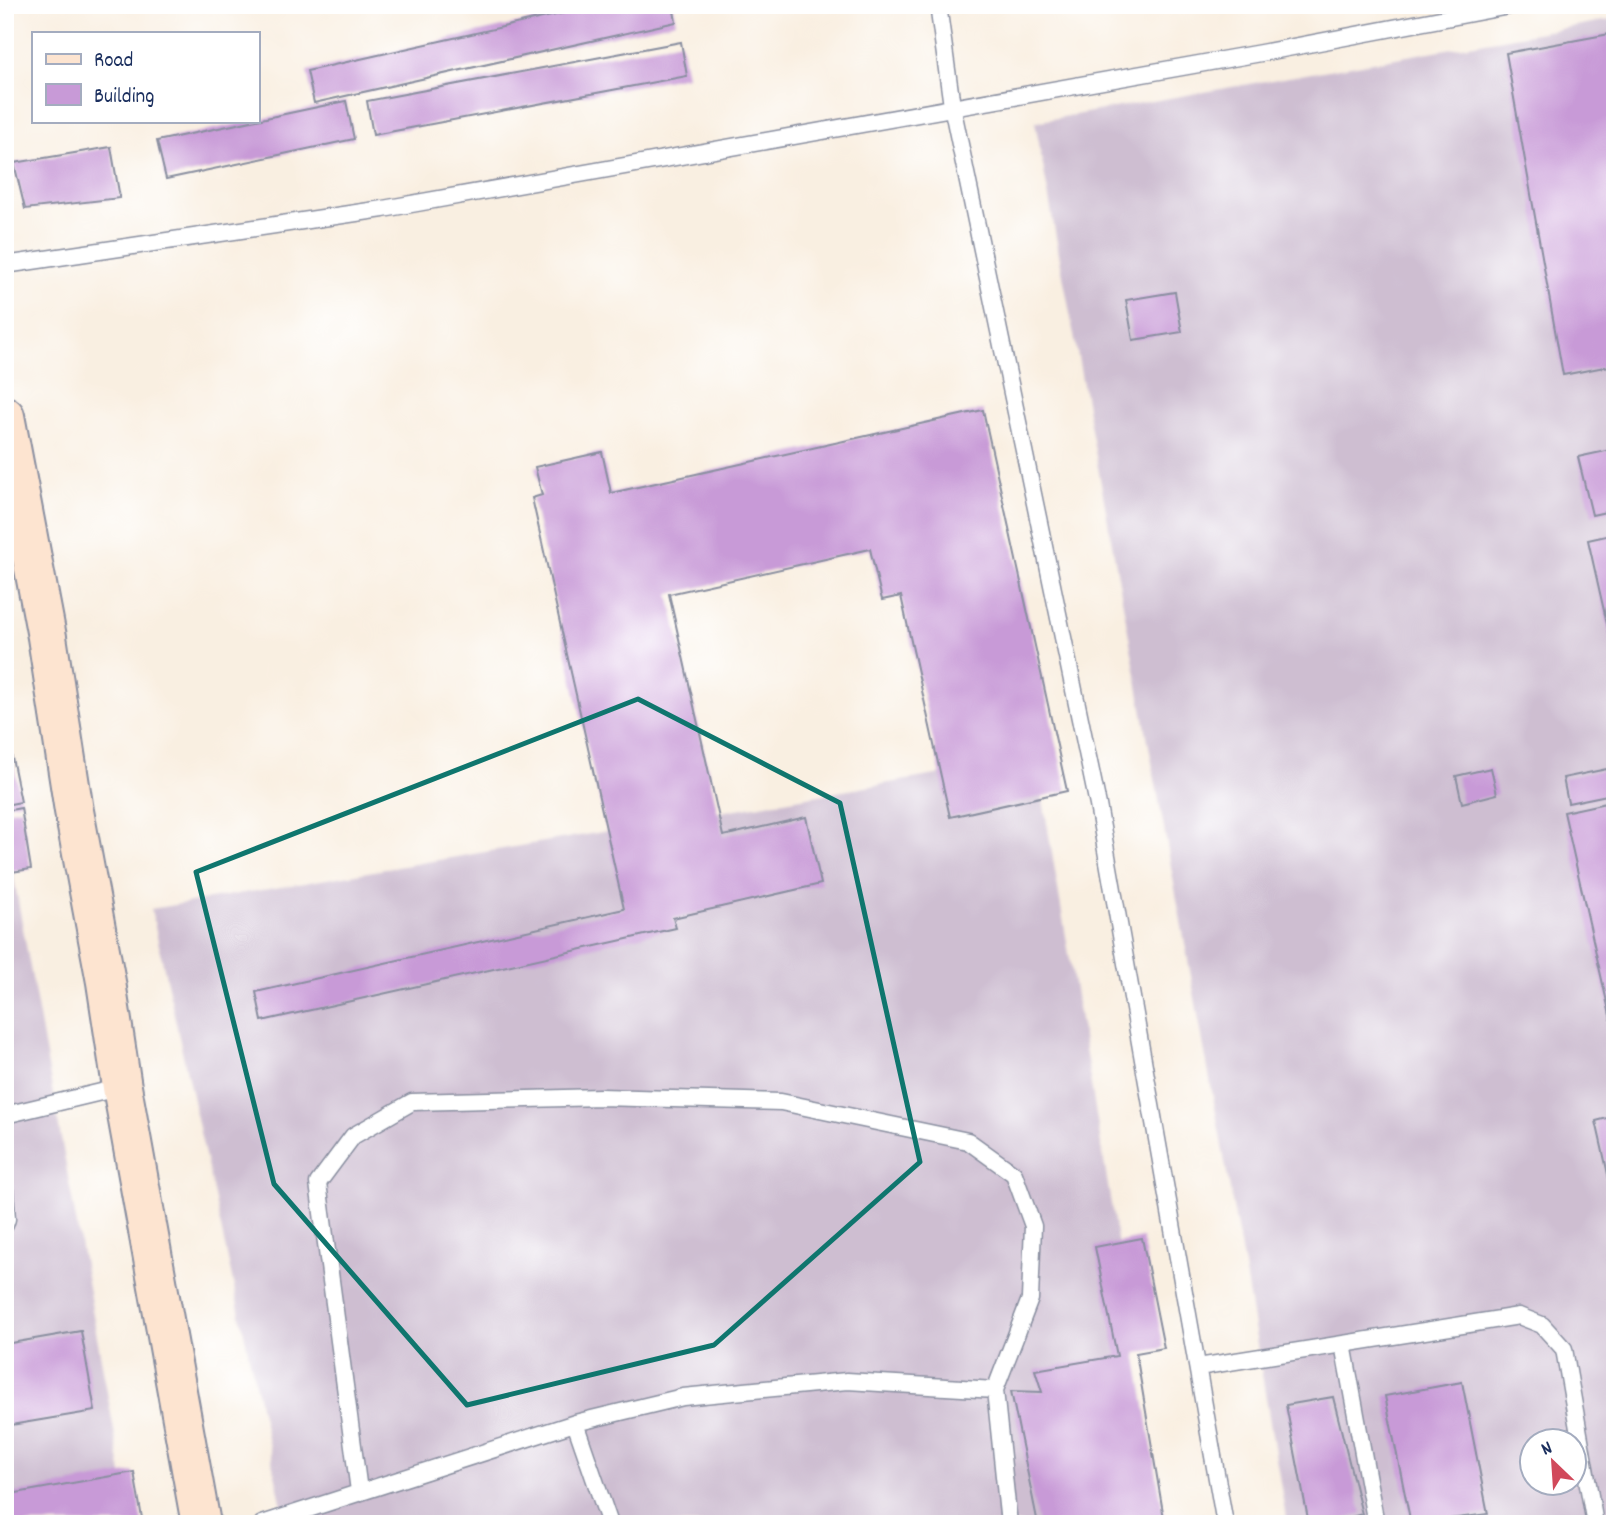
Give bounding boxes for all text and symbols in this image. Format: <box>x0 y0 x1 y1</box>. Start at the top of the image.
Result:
legend <box>32 32 259 122</box>
text: Road <box>94 47 133 77</box>
text: Building <box>94 83 154 113</box>
north arrow <box>1518 1428 1588 1498</box>
text: N <box>1537 1436 1557 1464</box>

